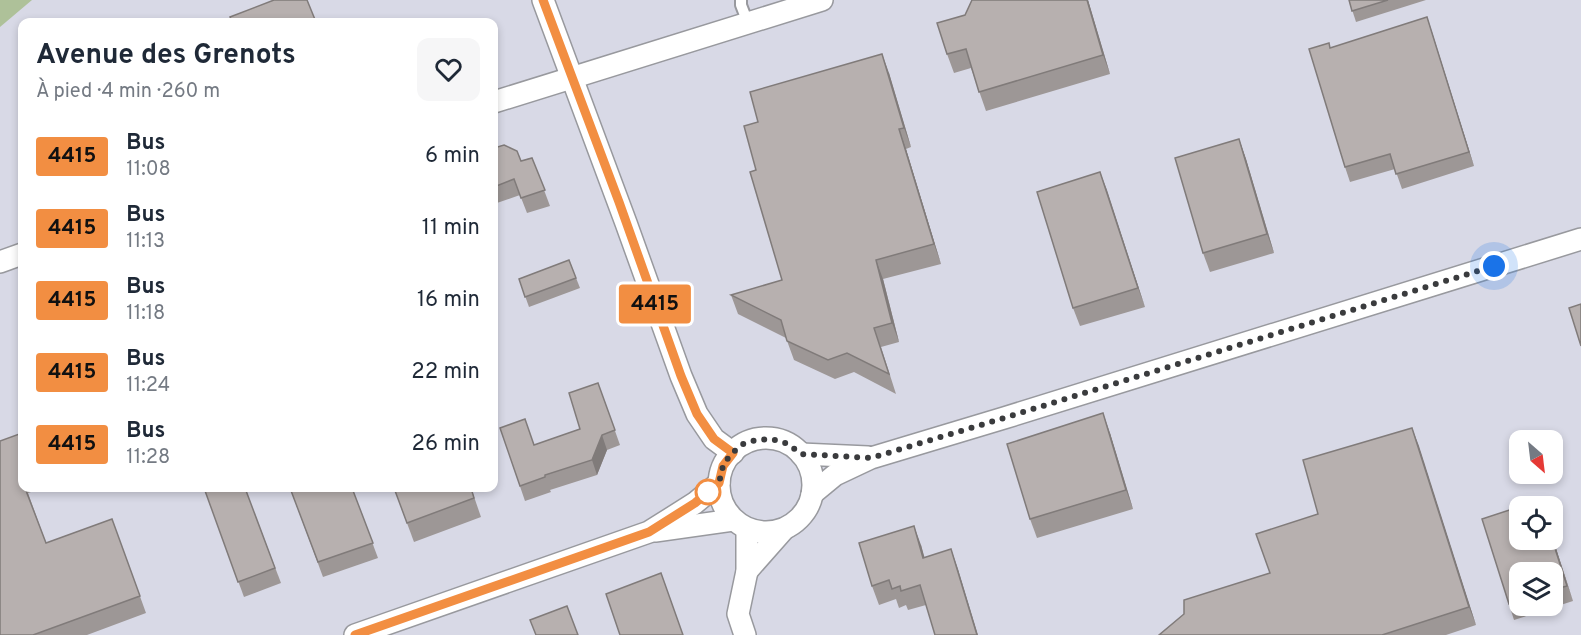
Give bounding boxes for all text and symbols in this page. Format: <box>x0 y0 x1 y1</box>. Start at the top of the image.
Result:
text: Avenue des Grenots <box>36 38 296 74</box>
button: heart <box>417 38 480 101</box>
text: À pied · 4 min · 260 m <box>36 79 220 105</box>
text: Bus <box>126 130 165 157</box>
text: 4415 <box>48 143 96 170</box>
text: 6 min <box>425 143 480 170</box>
text: 11:08 <box>126 157 171 183</box>
text: Bus <box>126 202 165 229</box>
text: 4415 <box>48 215 96 242</box>
text: 11 min <box>422 215 480 242</box>
text: 11:13 <box>126 229 165 255</box>
your location <box>1479 251 1509 281</box>
text: Bus <box>126 274 165 301</box>
line badge: 4415 <box>613 284 697 324</box>
text: 4415 <box>48 287 96 314</box>
text: 16 min <box>417 287 480 314</box>
text: 4415 <box>631 291 679 318</box>
text: 11:18 <box>126 301 165 327</box>
text: Bus <box>126 346 165 373</box>
text: 4415 <box>48 359 96 386</box>
text: 22 min <box>411 359 480 386</box>
text: 11:24 <box>126 373 170 399</box>
text: Bus <box>126 418 165 445</box>
north arrow <box>1509 430 1563 484</box>
map controls <box>1509 430 1563 616</box>
text: 4415 <box>48 431 96 458</box>
text: 26 min <box>412 431 480 458</box>
text: 11:28 <box>126 445 170 471</box>
unlabelled marker <box>695 479 721 505</box>
button: locate <box>1509 496 1563 550</box>
button: layers <box>1509 562 1563 616</box>

